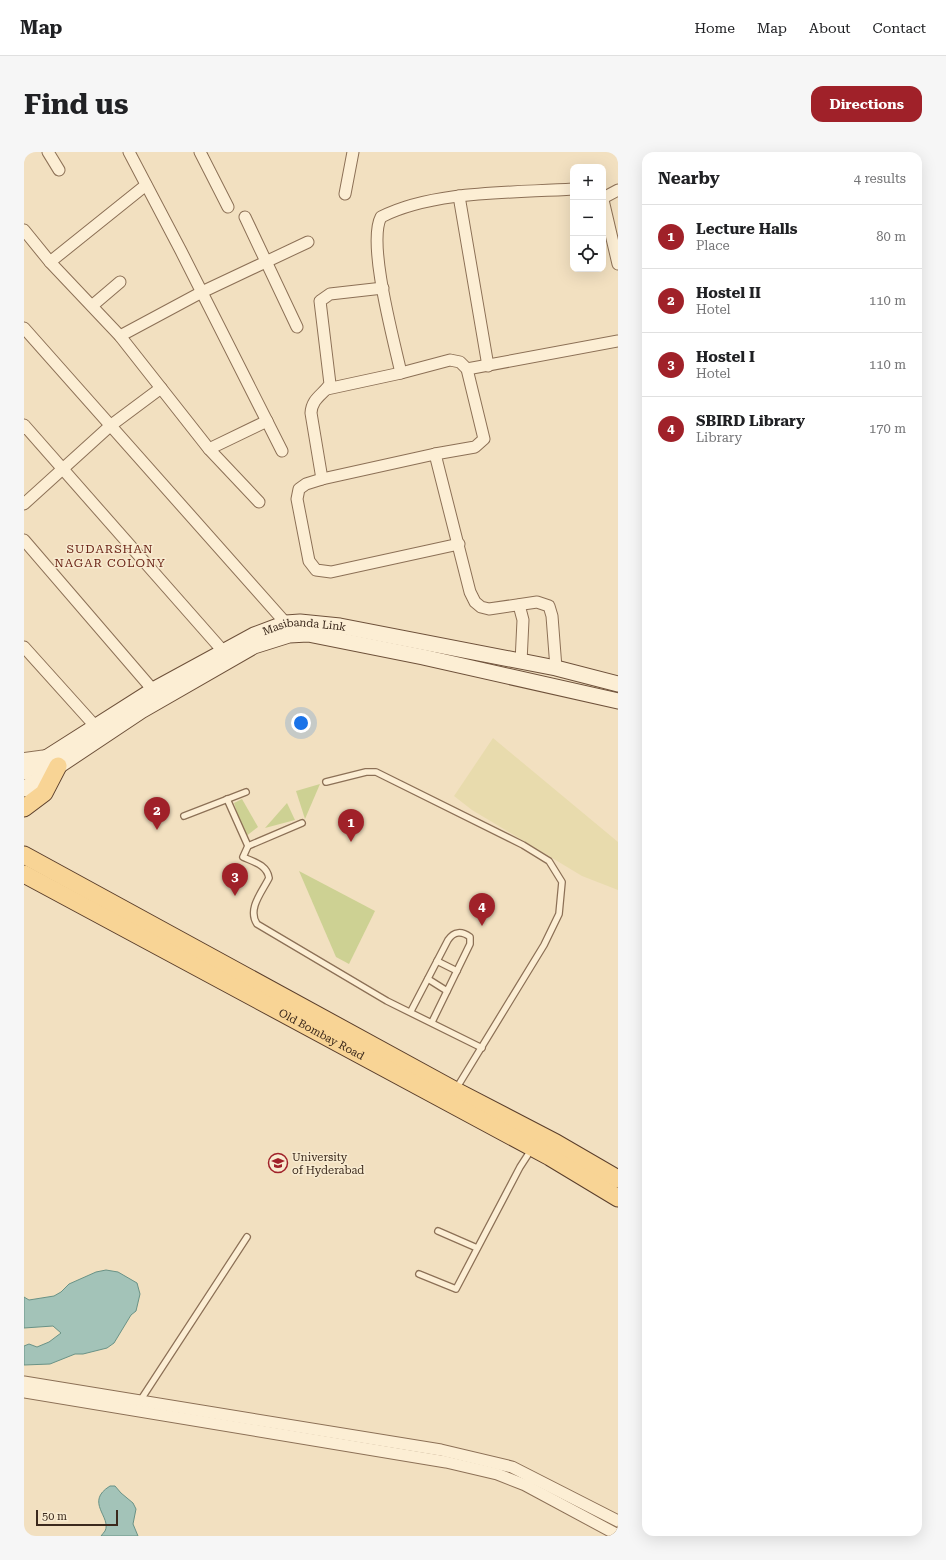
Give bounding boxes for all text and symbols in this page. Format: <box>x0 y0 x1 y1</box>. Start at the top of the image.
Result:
text: Map <box>20 16 62 39</box>
text: Home <box>694 20 735 36</box>
text: Map <box>757 20 787 36</box>
text: About <box>809 20 851 36</box>
text: Contact <box>873 20 926 36</box>
button: Directions <box>811 86 922 122</box>
text: Find us <box>24 88 128 121</box>
map controls <box>570 164 606 272</box>
button: + <box>570 164 606 200</box>
text: Nearby <box>658 168 720 188</box>
text: 4 results <box>854 171 906 186</box>
button: − <box>570 200 606 236</box>
text: Lecture Halls <box>696 220 798 238</box>
text: 1 <box>667 229 675 244</box>
text: 80 m <box>876 229 906 244</box>
button: locate <box>570 236 606 272</box>
text: Place <box>696 238 730 253</box>
text: Hostel II <box>696 284 761 302</box>
text: 2 <box>667 293 675 308</box>
text: 110 m <box>869 293 906 308</box>
text: Hotel <box>696 302 730 317</box>
text: Hostel I <box>696 348 755 366</box>
text: 3 <box>667 357 675 372</box>
text: 110 m <box>869 357 906 372</box>
text: Hotel <box>696 366 730 381</box>
text: SBIRD Library <box>696 412 805 430</box>
text: 4 <box>667 421 675 436</box>
text: 170 m <box>869 421 906 436</box>
text: Library <box>696 430 742 445</box>
district label: SUDARSHAN NAGAR COLONY <box>54 542 166 570</box>
street label: Masibanda Link <box>261 615 347 638</box>
your location <box>291 713 311 733</box>
pin: 2 <box>144 797 170 830</box>
pin: 1 <box>338 809 364 842</box>
pin: 3 <box>222 863 248 896</box>
pin: 4 <box>469 893 495 926</box>
street label: Old Bombay Road <box>277 1006 367 1062</box>
place label: University of Hyderabad <box>292 1151 364 1177</box>
school or university icon: University of Hyderabad <box>267 1152 289 1174</box>
scale bar <box>36 1508 118 1527</box>
text: 50 m <box>42 1510 67 1523</box>

